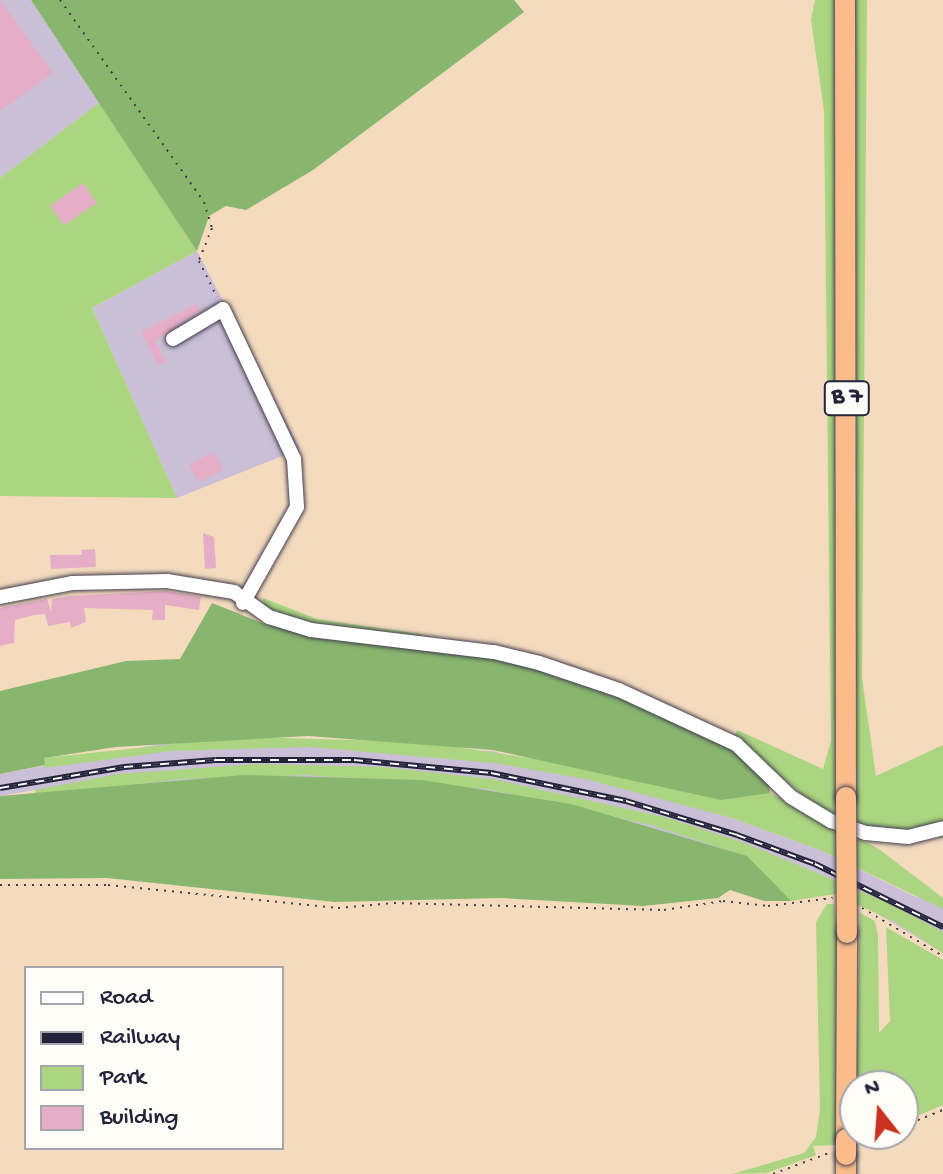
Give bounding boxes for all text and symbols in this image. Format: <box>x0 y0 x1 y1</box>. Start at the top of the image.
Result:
road number: B 7 <box>823 378 871 418</box>
legend <box>24 966 284 1150</box>
text: Road <box>100 984 152 1013</box>
text: Railway <box>100 1024 180 1053</box>
text: Park <box>100 1064 146 1093</box>
north arrow <box>839 1070 919 1150</box>
text: N <box>862 1074 883 1103</box>
text: Building <box>100 1104 178 1133</box>

